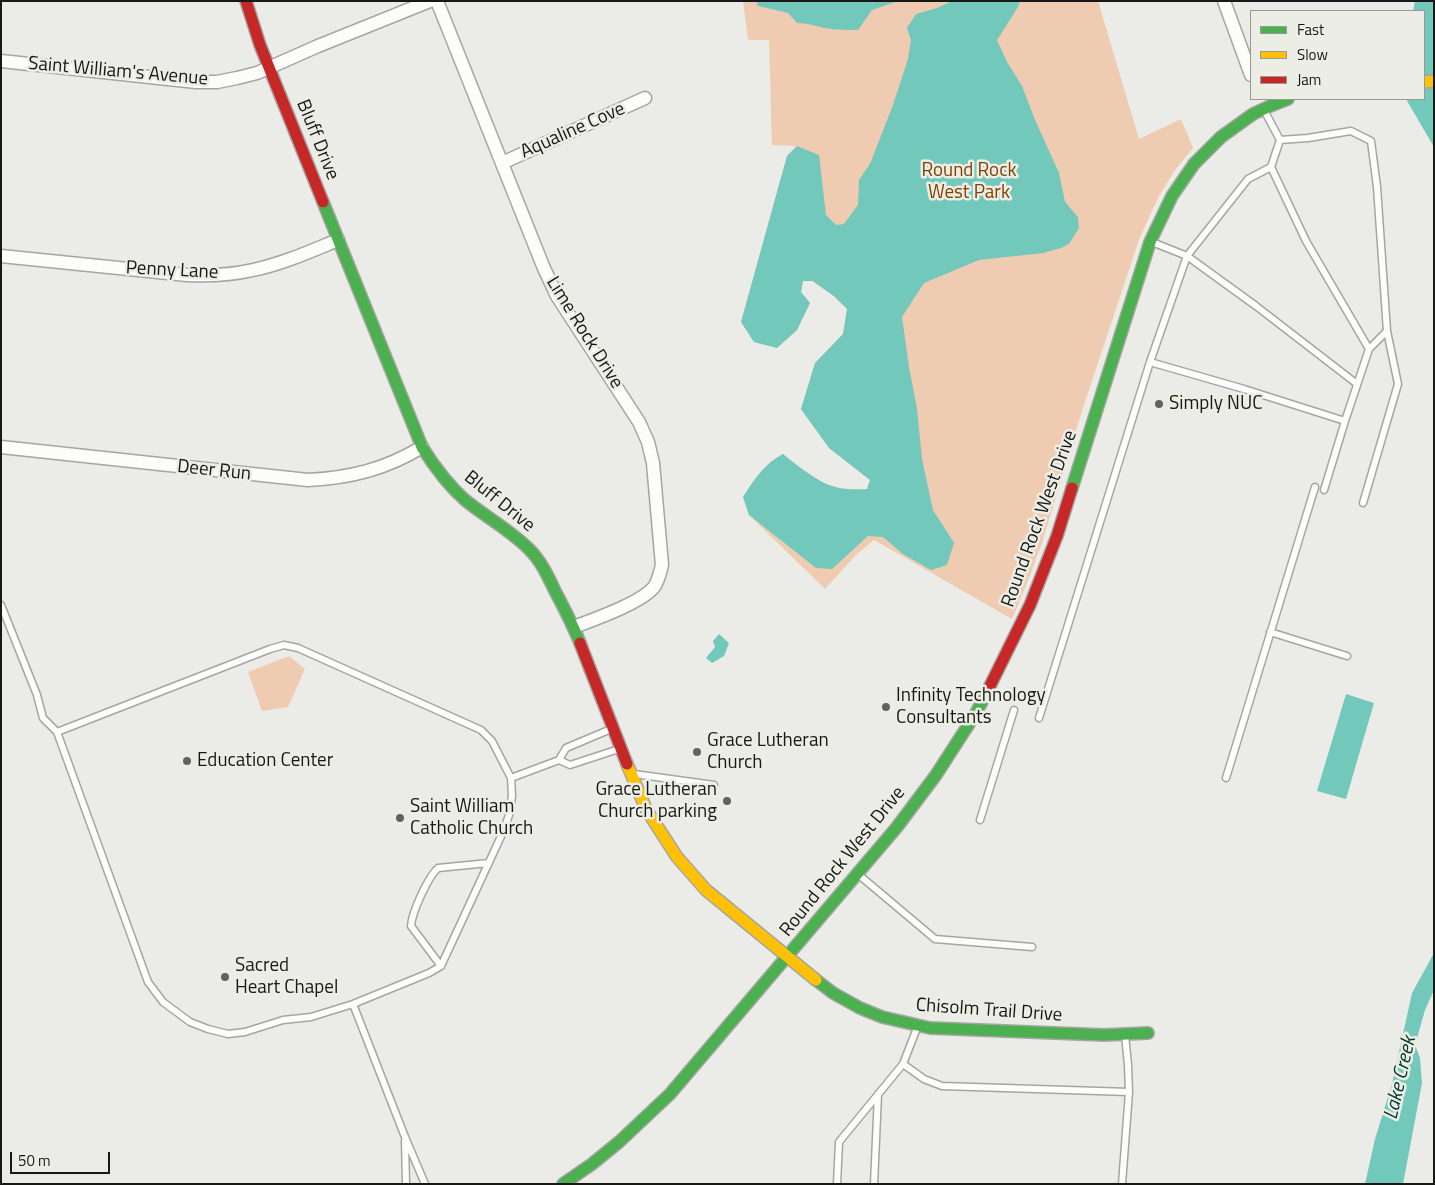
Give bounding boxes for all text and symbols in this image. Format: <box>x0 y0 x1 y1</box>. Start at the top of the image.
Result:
legend <box>1250 10 1425 100</box>
text: Fast <box>1297 18 1324 41</box>
text: Slow <box>1297 43 1328 66</box>
street label: Saint William's Avenue <box>27 53 209 91</box>
text: Jam <box>1297 68 1321 91</box>
street label: Bluff Drive <box>291 97 343 183</box>
street label: Aqualine Cove <box>517 98 629 164</box>
park label: Round Rock West Park <box>921 160 1017 204</box>
street label: Penny Lane <box>125 257 219 285</box>
street label: Lime Rock Drive <box>541 273 627 393</box>
place label: Simply NUC <box>1169 393 1263 415</box>
marker: Simply NUC <box>1153 398 1165 410</box>
street label: Round Rock West Drive <box>997 427 1083 611</box>
street label: Deer Run <box>176 456 252 486</box>
street label: Bluff Drive <box>459 467 539 537</box>
place label: Infinity Technology Consultants <box>896 685 1046 729</box>
marker: Infinity Technology Consultants <box>880 701 892 713</box>
place label: Grace Lutheran Church <box>707 730 829 774</box>
marker: Grace Lutheran Church <box>691 746 703 758</box>
place label: Education Center <box>197 750 333 772</box>
marker: Education Center <box>181 755 193 767</box>
place label: Grace Lutheran Church parking <box>595 779 717 823</box>
street label: Round Rock West Drive <box>775 782 911 942</box>
marker: Grace Lutheran Church parking <box>721 795 733 807</box>
place label: Saint William Catholic Church <box>410 796 533 840</box>
marker: Saint William Catholic Church <box>394 812 406 824</box>
place label: Sacred Heart Chapel <box>235 955 338 999</box>
marker: Sacred Heart Chapel <box>219 971 231 983</box>
street label: Chisolm Trail Drive <box>915 995 1063 1027</box>
water label: Lake Creek <box>1380 1034 1422 1122</box>
scale bar <box>12 1142 112 1174</box>
text: 50 m <box>18 1149 51 1172</box>

